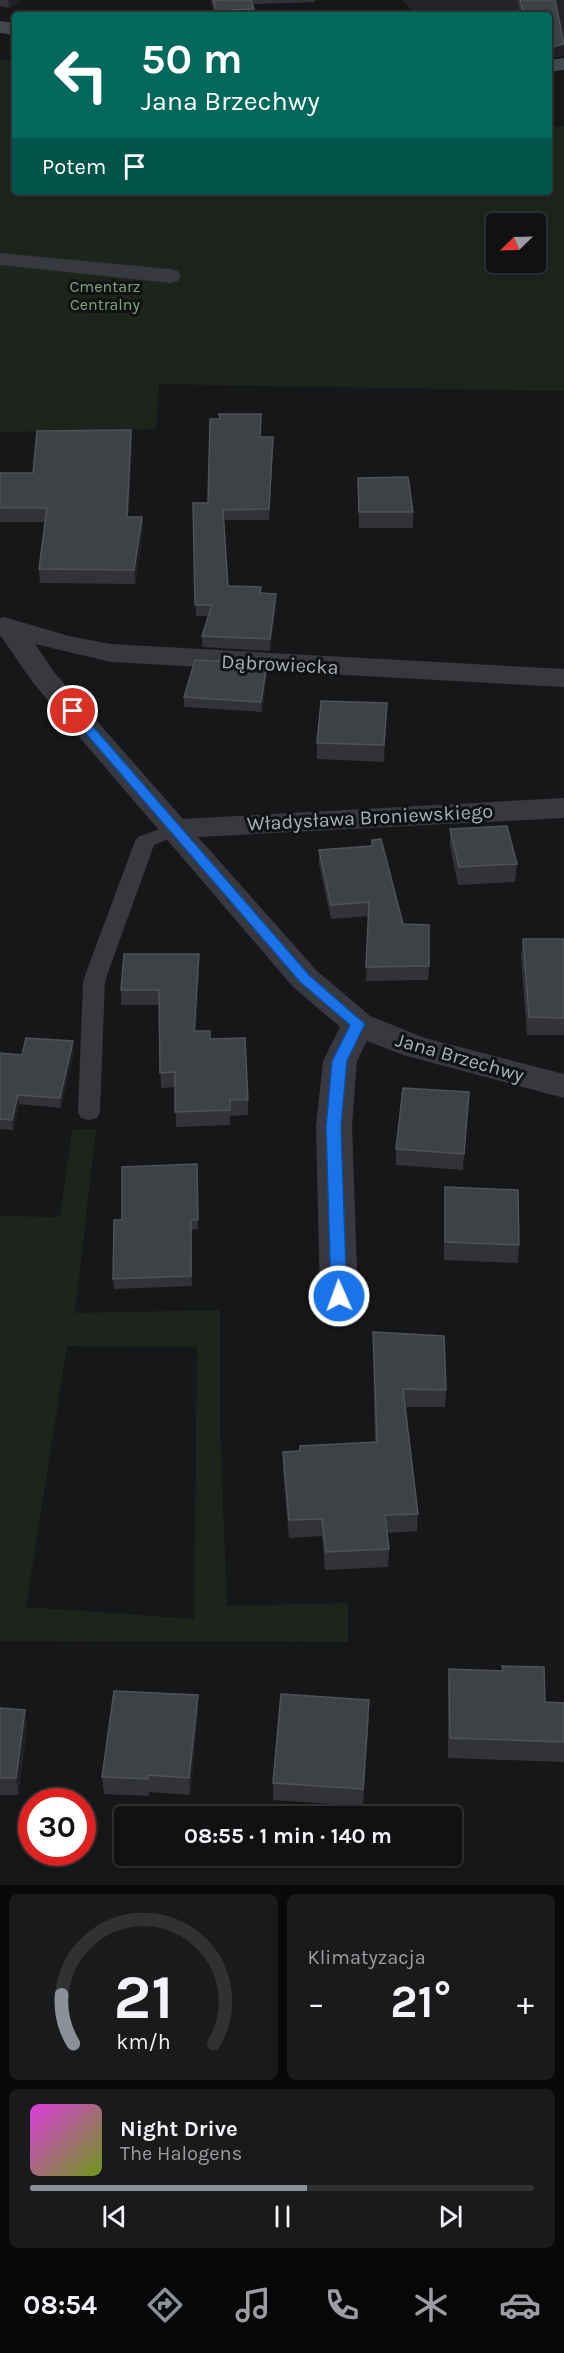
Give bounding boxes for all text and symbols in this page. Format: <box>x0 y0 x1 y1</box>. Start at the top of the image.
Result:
text: 50 m <box>141 34 243 84</box>
icon: left <box>42 36 120 114</box>
text: Jana Brzechwy <box>141 85 320 117</box>
icon: arrive <box>118 150 151 183</box>
text: Potem <box>42 154 106 180</box>
north arrow <box>486 213 546 273</box>
map controls <box>486 213 546 273</box>
park label: Cmentarz Centralny <box>70 277 140 314</box>
street label: Dąbrowiecka <box>221 650 339 679</box>
pin <box>47 685 98 736</box>
icon: arrive <box>56 694 89 727</box>
street label: Władysława Broniewskiego <box>246 800 494 835</box>
street label: Jana Brzechwy <box>393 1028 527 1087</box>
position arrow <box>307 1264 371 1328</box>
speed limit sign: 30 <box>18 1788 96 1866</box>
text: 08:55 · 1 min · 140 m <box>184 1823 392 1849</box>
text: Klimatyzacja <box>308 1946 426 1969</box>
text: 21 <box>113 1961 173 2034</box>
text: 21° <box>390 1976 451 2028</box>
text: − <box>308 1984 325 2022</box>
text: + <box>517 1984 534 2022</box>
text: km/h <box>116 2029 170 2054</box>
text: Night Drive <box>120 2116 238 2142</box>
text: The Halogens <box>120 2142 242 2165</box>
icon: previous <box>98 2200 131 2233</box>
icon: pause <box>266 2200 299 2233</box>
icon: next <box>434 2200 467 2233</box>
icon: directions <box>144 2284 186 2326</box>
icon: music <box>232 2284 274 2326</box>
icon: phone <box>321 2284 363 2326</box>
icon: climate <box>410 2284 452 2326</box>
icon: car <box>499 2284 541 2326</box>
text: 08:54 <box>23 2289 97 2321</box>

